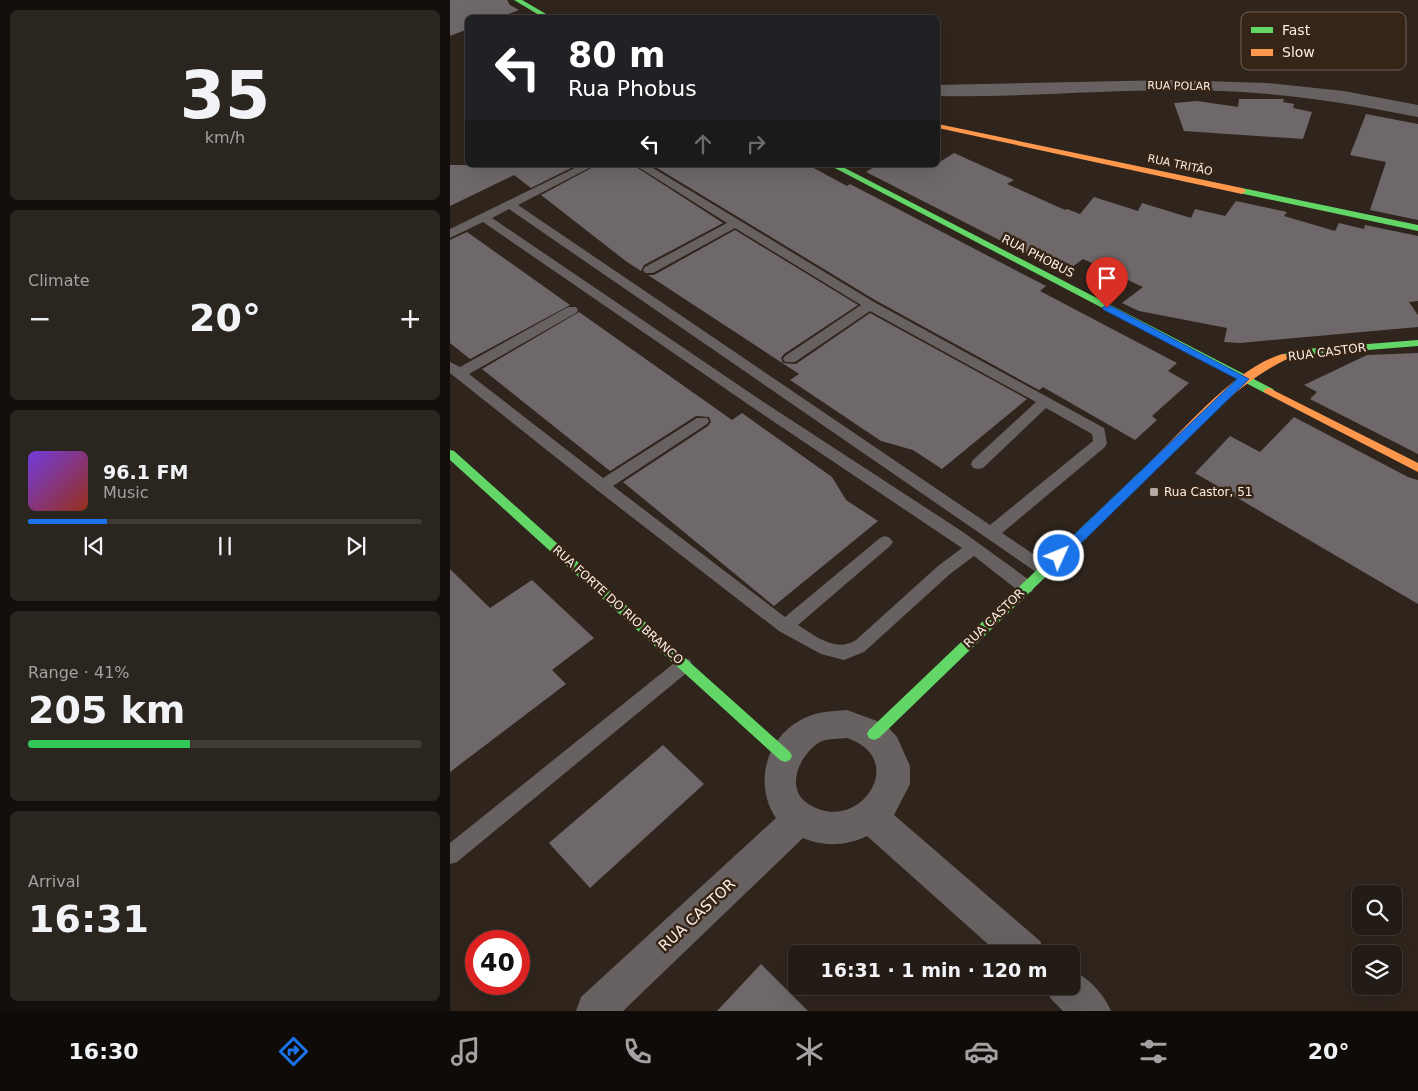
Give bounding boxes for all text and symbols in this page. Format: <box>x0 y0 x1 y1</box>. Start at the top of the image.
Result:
legend <box>1241 12 1406 70</box>
text: Fast <box>1282 22 1311 38</box>
icon: left <box>485 35 550 100</box>
text: 80 m <box>568 35 665 75</box>
text: Slow <box>1282 44 1315 60</box>
text: 35 <box>180 58 270 133</box>
text: Rua Phobus <box>568 76 697 101</box>
street label: RUA POLAR <box>1147 79 1211 93</box>
text: km/h <box>205 128 245 147</box>
icon: left <box>636 130 664 158</box>
icon: ahead <box>689 130 717 158</box>
icon: right <box>742 130 770 158</box>
street label: RUA TRITÃO <box>1146 152 1214 178</box>
street label: RUA PHOBUS <box>999 232 1077 280</box>
pin <box>1086 257 1128 308</box>
icon: arrive <box>1093 264 1121 292</box>
text: Climate <box>28 271 90 290</box>
text: 20° <box>189 296 261 340</box>
text: − <box>28 302 51 335</box>
text: + <box>399 302 422 335</box>
street label: RUA CASTOR <box>1287 340 1367 364</box>
text: 96.1 FM <box>103 461 188 483</box>
text: Music <box>103 483 149 502</box>
place label: Rua Castor, 51 <box>1164 485 1252 499</box>
marker: Rua Castor, 51 <box>1148 486 1160 498</box>
position arrow <box>1032 529 1084 581</box>
icon: previous <box>80 532 108 560</box>
icon: pause <box>211 532 239 560</box>
icon: next <box>342 532 370 560</box>
street label: RUA FORTE DO RIO BRANCO <box>550 543 686 667</box>
street label: RUA CASTOR <box>961 586 1027 650</box>
text: Range · 41% <box>28 663 130 682</box>
text: 205 km <box>28 688 185 732</box>
text: Arrival <box>28 872 80 891</box>
street label: RUA CASTOR <box>655 875 739 955</box>
map controls <box>1352 885 1402 995</box>
button: search <box>1352 885 1402 935</box>
text: 16:31 <box>28 897 149 941</box>
speed limit sign: 40 <box>465 930 530 995</box>
button: layers <box>1352 945 1402 995</box>
text: 16:31 · 1 min · 120 m <box>820 959 1048 981</box>
icon: directions <box>276 1034 311 1069</box>
icon: music <box>448 1034 483 1069</box>
icon: phone <box>620 1034 655 1069</box>
icon: climate <box>792 1034 827 1069</box>
icon: car <box>964 1034 999 1069</box>
icon: filters <box>1136 1034 1171 1069</box>
text: 16:30 <box>69 1039 139 1064</box>
text: 20° <box>1308 1039 1349 1064</box>

